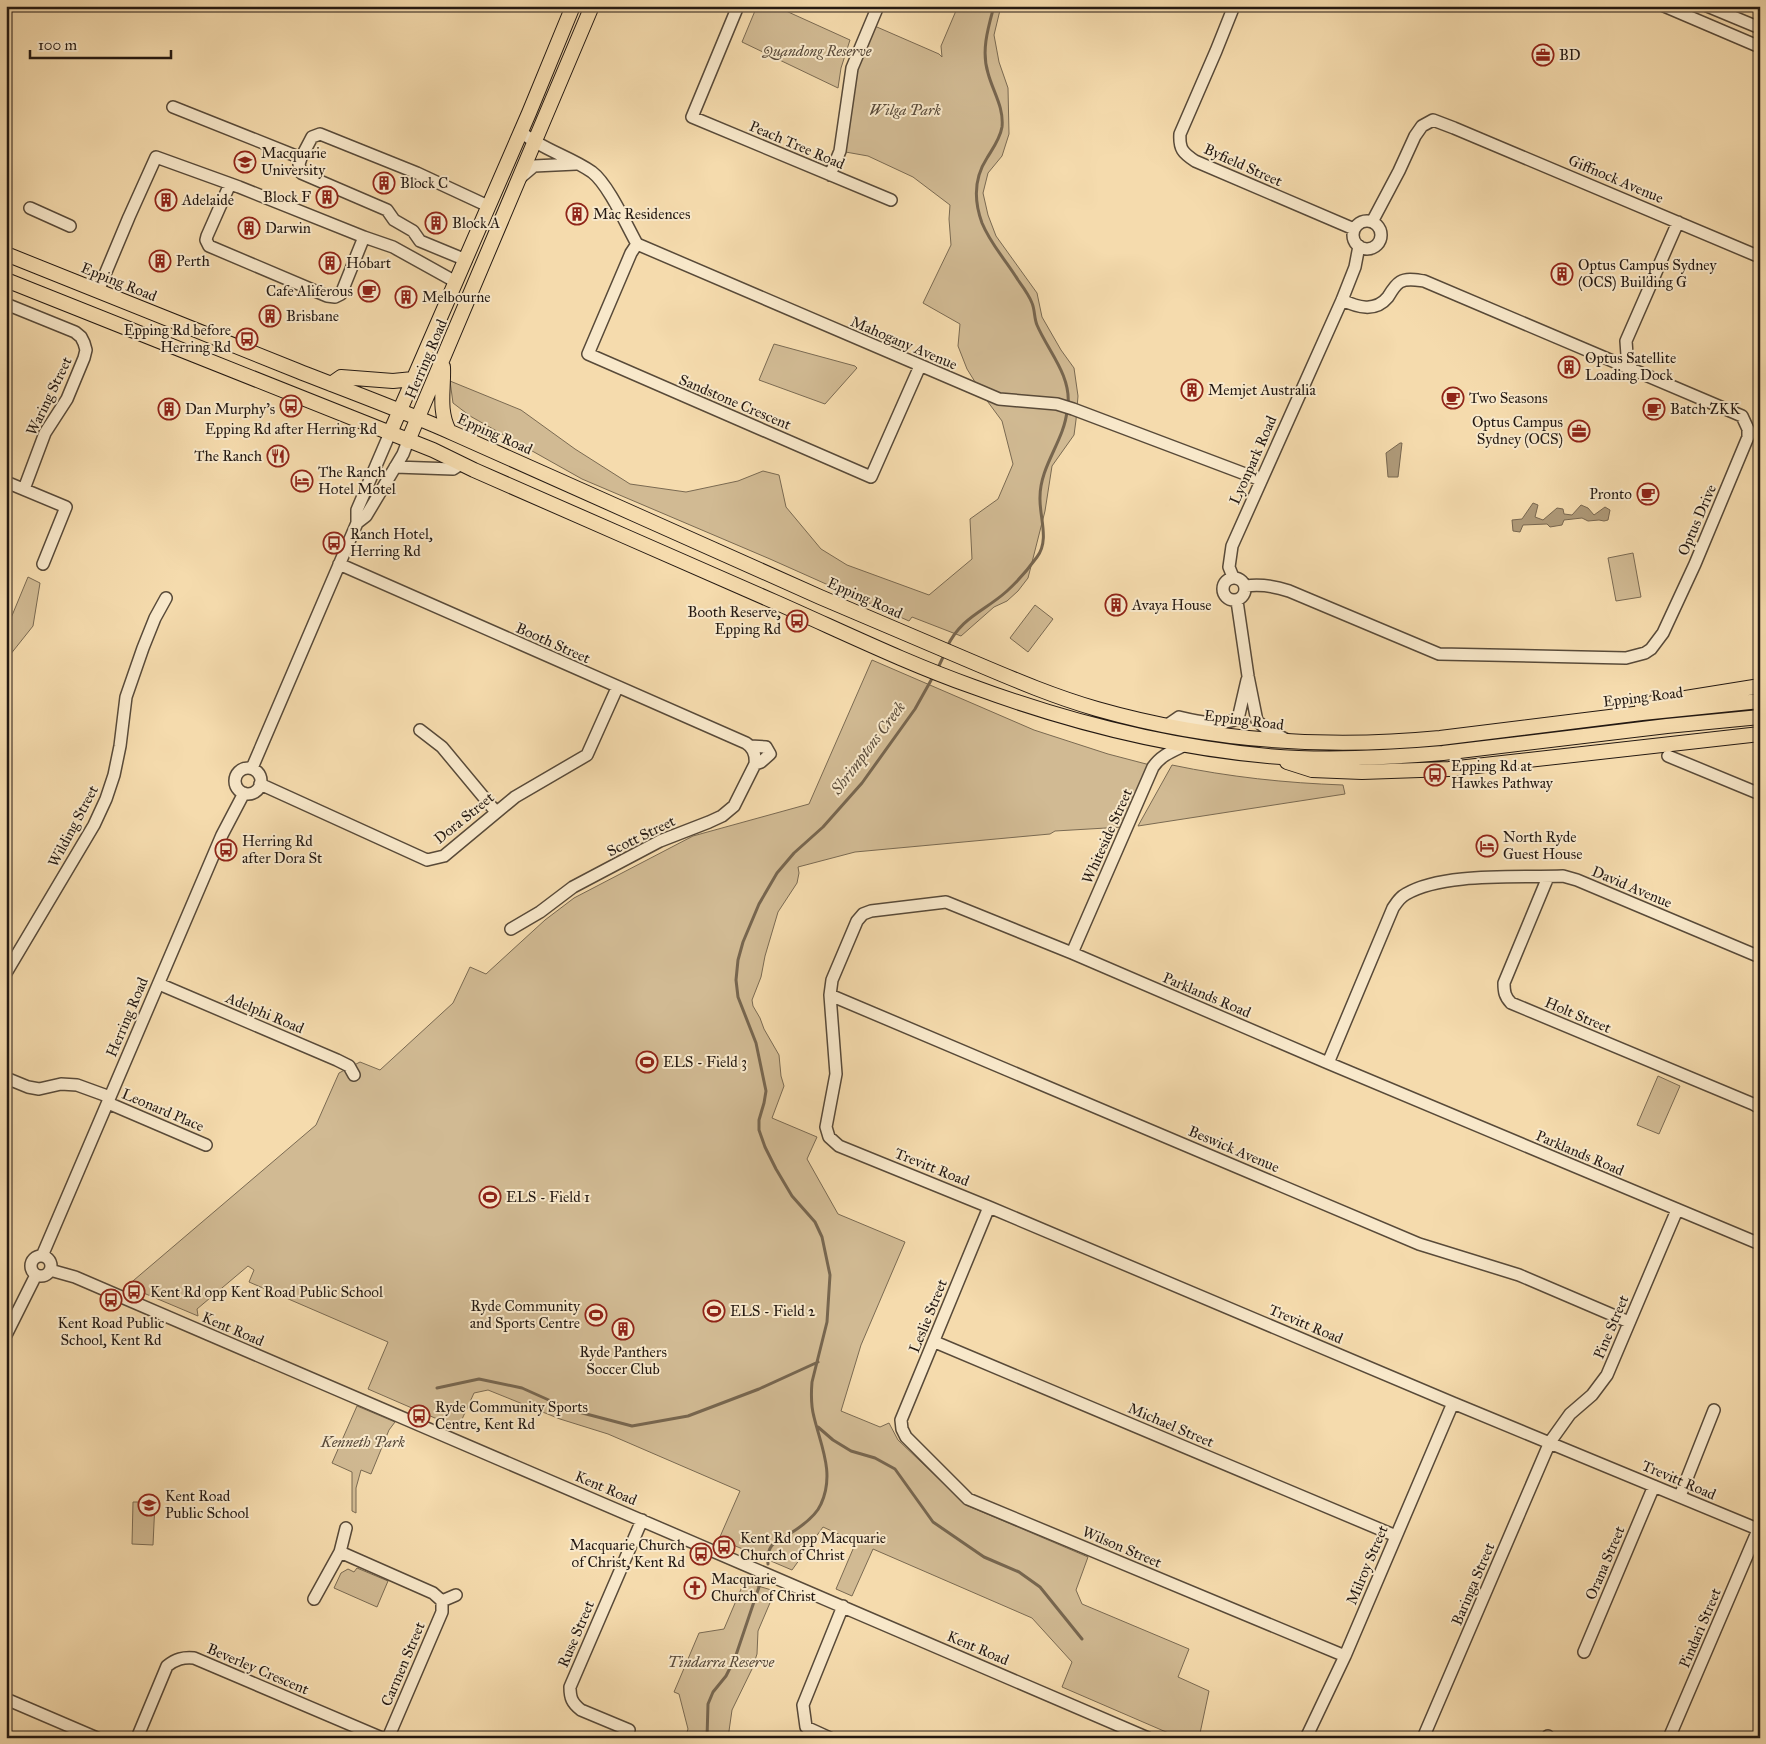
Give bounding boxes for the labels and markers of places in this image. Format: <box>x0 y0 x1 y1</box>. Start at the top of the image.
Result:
office icon: BD <box>1531 43 1555 67</box>
place label: BD <box>1559 46 1581 64</box>
place label: Macquarie University <box>261 144 327 179</box>
school or university icon: Macquarie University <box>233 150 257 174</box>
building icon: Block C <box>372 171 396 195</box>
place label: Block C <box>400 174 448 192</box>
building icon: Block F <box>315 185 339 209</box>
building icon: Adelaide <box>154 188 178 212</box>
place label: Block F <box>263 188 311 206</box>
place label: Adelaide <box>181 191 234 209</box>
building icon: Mac Residences <box>565 202 589 226</box>
place label: Mac Residences <box>593 205 691 223</box>
building icon: Block A <box>424 211 448 235</box>
place label: Block A <box>452 214 500 232</box>
building icon: Darwin <box>237 216 261 240</box>
place label: Darwin <box>265 219 311 237</box>
building icon: Perth <box>148 249 172 273</box>
building icon: Hobart <box>318 251 342 275</box>
place label: Perth <box>176 252 210 270</box>
place label: Hobart <box>346 254 392 272</box>
place label: Optus Campus Sydney (OCS) Building G <box>1578 256 1718 292</box>
building icon: Optus Campus Sydney (OCS) Building G <box>1550 262 1574 286</box>
cafe icon: Cafe Aliferous <box>357 279 381 303</box>
place label: Cafe Aliferous <box>266 282 353 300</box>
building icon: Melbourne <box>394 285 418 309</box>
place label: Melbourne <box>422 288 491 306</box>
building icon: Brisbane <box>258 304 282 328</box>
place label: Brisbane <box>286 307 339 325</box>
place label: Epping Rd before Herring Rd <box>124 321 231 356</box>
bus stop icon: Epping Rd before Herring Rd <box>235 327 259 351</box>
place label: Optus Satellite Loading Dock <box>1585 349 1676 384</box>
building icon: Optus Satellite Loading Dock <box>1557 355 1581 379</box>
building icon: Memjet Australia <box>1180 378 1204 402</box>
place label: Memjet Australia <box>1208 381 1316 399</box>
cafe icon: Two Seasons <box>1441 386 1465 410</box>
place label: Two Seasons <box>1469 389 1548 407</box>
bus stop icon: Epping Rd after Herring Rd <box>279 394 303 418</box>
building icon: Dan Murphy's <box>157 397 181 421</box>
cafe icon: Batch ZKK <box>1642 397 1666 421</box>
place label: Dan Murphy's <box>185 400 275 418</box>
place label: Batch ZKK <box>1670 400 1740 418</box>
place label: Optus Campus Sydney (OCS) <box>1472 413 1563 449</box>
office icon: Optus Campus Sydney (OCS) <box>1567 419 1591 443</box>
place label: Epping Rd after Herring Rd <box>205 420 378 438</box>
restaurant icon: The Ranch <box>266 444 290 468</box>
place label: The Ranch <box>194 447 263 465</box>
place label: The Ranch Hotel Motel <box>318 463 397 498</box>
hotel icon: The Ranch Hotel Motel <box>290 469 314 493</box>
cafe icon: Pronto <box>1636 482 1660 506</box>
place label: Pronto <box>1589 485 1632 503</box>
place label: Ranch Hotel, Herring Rd <box>350 525 433 560</box>
bus stop icon: Ranch Hotel, Herring Rd <box>322 531 346 555</box>
building icon: Avaya House <box>1104 593 1128 617</box>
place label: Avaya House <box>1131 596 1212 614</box>
place label: Booth Reserve, Epping Rd <box>687 603 781 638</box>
bus stop icon: Booth Reserve, Epping Rd <box>785 609 809 633</box>
place label: Epping Rd at Hawkes Pathway <box>1451 757 1554 792</box>
bus stop icon: Epping Rd at Hawkes Pathway <box>1423 763 1447 787</box>
place label: North Ryde Guest House <box>1503 828 1582 863</box>
place label: Herring Rd after Dora St <box>242 832 323 867</box>
hotel icon: North Ryde Guest House <box>1475 834 1499 858</box>
bus stop icon: Herring Rd after Dora St <box>214 838 238 862</box>
sports icon: ELS - Field 3 <box>635 1050 659 1074</box>
place label: ELS - Field 3 <box>663 1053 747 1071</box>
sports icon: ELS - Field 1 <box>478 1185 502 1209</box>
place label: ELS - Field 1 <box>506 1188 590 1206</box>
bus stop icon: Kent Rd opp Kent Road Public School <box>122 1280 146 1304</box>
place label: Kent Rd opp Kent Road Public School <box>150 1283 384 1301</box>
bus stop icon: Kent Road Public School, Kent Rd <box>99 1288 123 1312</box>
place label: Ryde Community and Sports Centre <box>470 1297 581 1332</box>
sports icon: ELS - Field 2 <box>702 1299 726 1323</box>
place label: ELS - Field 2 <box>730 1302 816 1320</box>
sports icon: Ryde Community and Sports Centre <box>584 1303 608 1327</box>
place label: Kent Road Public School, Kent Rd <box>58 1314 164 1349</box>
building icon: Ryde Panthers Soccer Club <box>611 1317 635 1341</box>
place label: Ryde Panthers Soccer Club <box>579 1343 667 1378</box>
place label: Ryde Community Sports Centre, Kent Rd <box>435 1398 588 1433</box>
bus stop icon: Ryde Community Sports Centre, Kent Rd <box>407 1404 431 1428</box>
place label: Kent Road Public School <box>165 1487 250 1522</box>
school or university icon: Kent Road Public School <box>137 1493 161 1517</box>
place label: Kent Rd opp Macquarie Church of Christ <box>740 1529 886 1564</box>
bus stop icon: Kent Rd opp Macquarie Church of Christ <box>712 1535 736 1559</box>
place label: Macquarie Church of Christ, Kent Rd <box>570 1536 686 1571</box>
bus stop icon: Macquarie Church of Christ, Kent Rd <box>689 1542 713 1566</box>
place label: Macquarie Church of Christ <box>711 1570 817 1605</box>
church icon: Macquarie Church of Christ <box>683 1576 707 1600</box>

